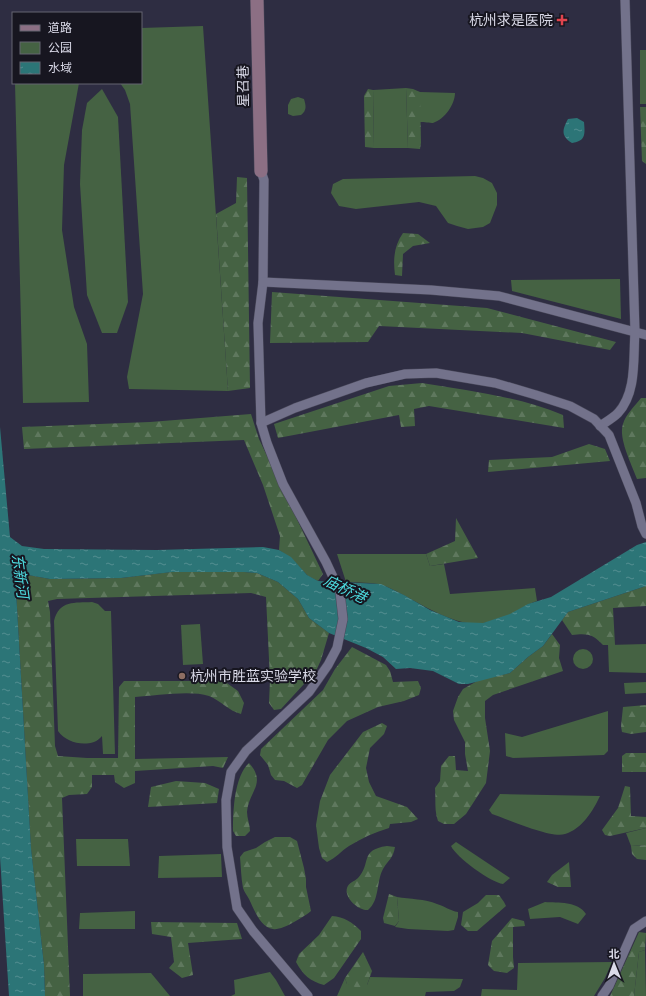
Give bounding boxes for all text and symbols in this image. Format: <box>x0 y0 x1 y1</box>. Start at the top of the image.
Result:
place label: 杭州求是医院 <box>469 10 553 29</box>
legend <box>12 12 142 84</box>
marker: 杭州求是医院 <box>556 14 568 26</box>
text: 道路 <box>48 19 72 36</box>
text: 公园 <box>48 39 72 56</box>
text: 水域 <box>48 59 72 76</box>
street label: 星召巷 <box>233 65 252 107</box>
water label: 东新河 <box>7 552 34 603</box>
water label: 庙桥港 <box>320 569 372 609</box>
place label: 杭州市胜蓝实验学校 <box>190 666 316 685</box>
marker: 杭州市胜蓝实验学校 <box>177 671 187 681</box>
north arrow <box>594 944 634 984</box>
text: 北 <box>608 946 619 961</box>

